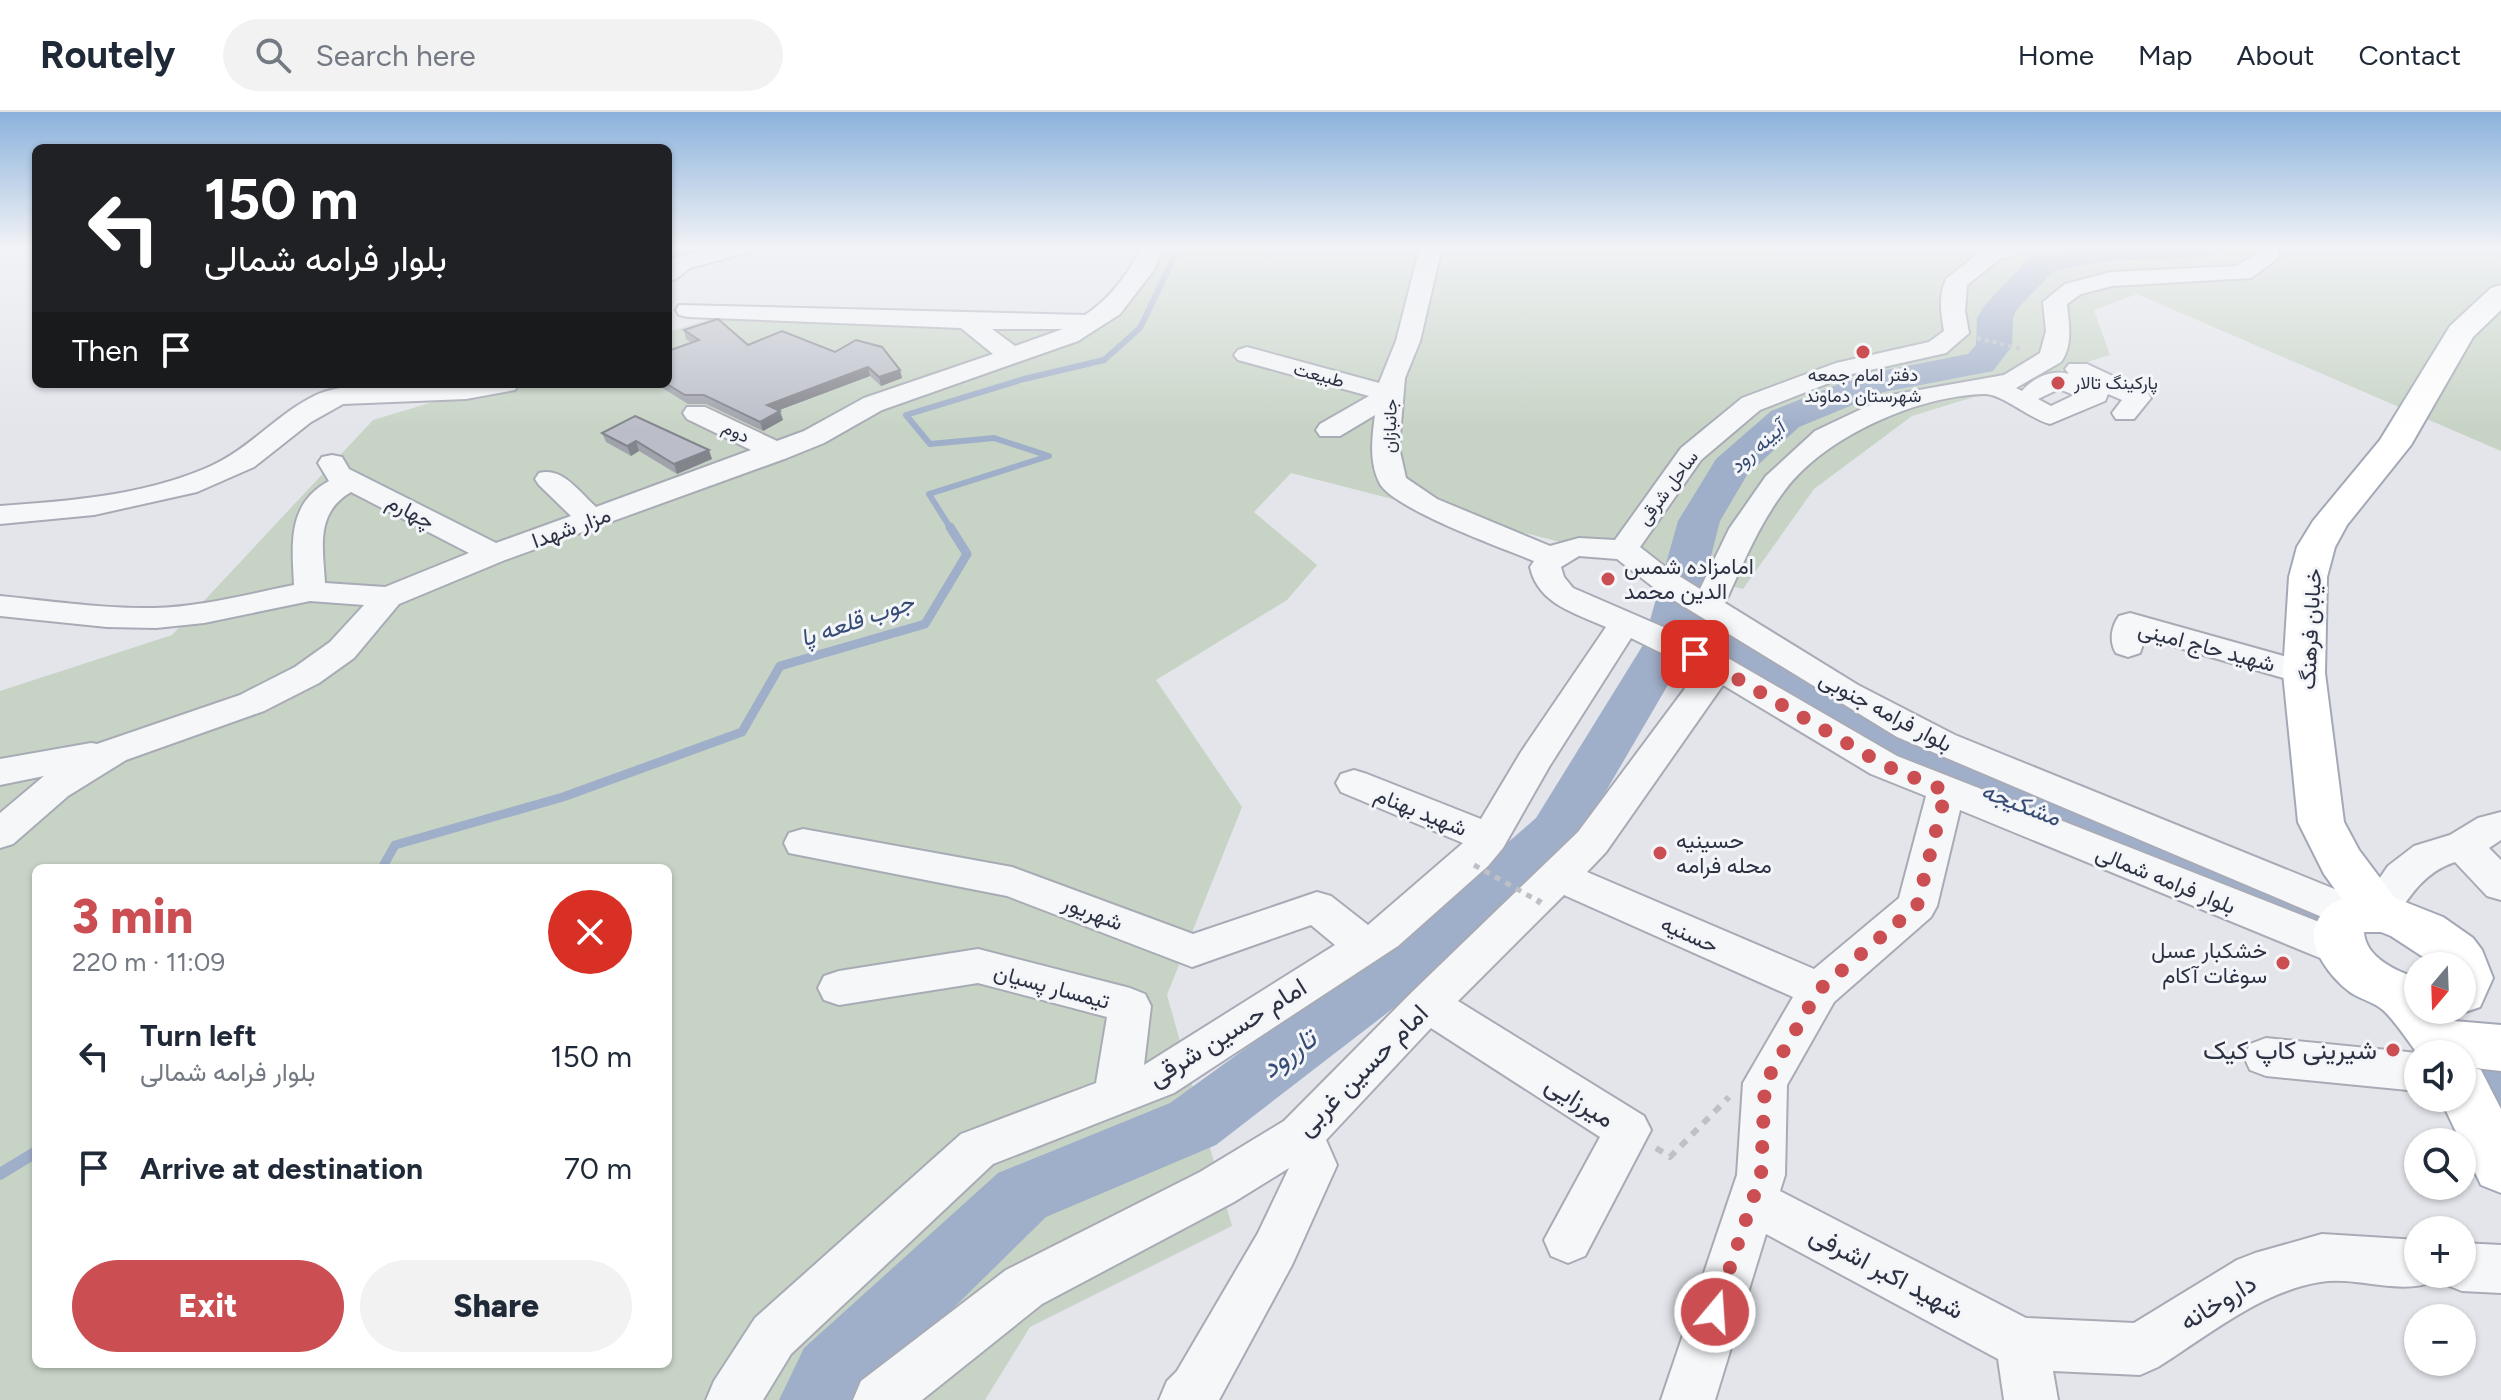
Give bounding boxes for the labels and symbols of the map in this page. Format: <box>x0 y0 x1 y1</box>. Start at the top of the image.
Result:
marker: دفتر امام جمعه شهرستان دماوند <box>1854 343 1872 361</box>
street label: طبیعت <box>1291 358 1347 392</box>
place label: دفتر امام جمعه شهرستان دماوند <box>1805 364 1921 407</box>
place label: پارکینگ تالار <box>2073 372 2158 395</box>
marker: پارکینگ تالار <box>2049 374 2067 392</box>
street label: جانبازان <box>1378 399 1402 453</box>
water label: آیینه رود <box>1724 412 1794 479</box>
street label: دوم <box>718 416 753 449</box>
street label: ساحل شرقی <box>1633 447 1703 529</box>
street label: چهارم <box>382 488 439 536</box>
street label: مزار شهدا <box>528 501 614 554</box>
place label: امامزاده شمس الدین محمد <box>1624 553 1754 605</box>
street label: خیابان فرهنگ <box>2294 568 2327 690</box>
marker: امامزاده شمس الدین محمد <box>1599 570 1617 588</box>
water label: جوب قلعه پا <box>796 586 919 654</box>
street label: شهید حاج امینی <box>2135 615 2278 679</box>
pin <box>1661 620 1729 688</box>
street label: بلوار فرامه جنوبی <box>1815 665 1957 758</box>
water label: مشکیجه <box>1977 775 2065 832</box>
street label: شهید بهنام <box>1370 781 1471 843</box>
place label: حسینیه محله فرامه <box>1676 827 1772 879</box>
street label: بلوار فرامه شمالی <box>2092 839 2240 920</box>
marker: حسینیه محله فرامه <box>1651 844 1669 862</box>
street label: شهریور <box>1058 888 1127 936</box>
street label: حسنیه <box>1657 910 1723 959</box>
place label: خشکبار عسل سوغات آکام <box>2151 937 2267 990</box>
north arrow <box>2404 952 2476 1024</box>
marker: خشکبار عسل سوغات آکام <box>2274 954 2292 972</box>
street label: تیمسار پسیان <box>991 958 1113 1016</box>
street label: امام حسین شرقی <box>1142 970 1313 1094</box>
street label: امام حسین غربی <box>1289 997 1435 1143</box>
water label: تاررود <box>1253 1019 1325 1086</box>
place label: شیرینی کاپ کیک <box>2203 1034 2377 1068</box>
marker: شیرینی کاپ کیک <box>2384 1041 2402 1059</box>
street label: میرزایی <box>1540 1067 1620 1135</box>
street label: شهید اکبر اشرفی <box>1805 1218 1969 1326</box>
street label: داروخانه <box>2174 1267 2262 1337</box>
position arrow <box>1673 1270 1757 1354</box>

